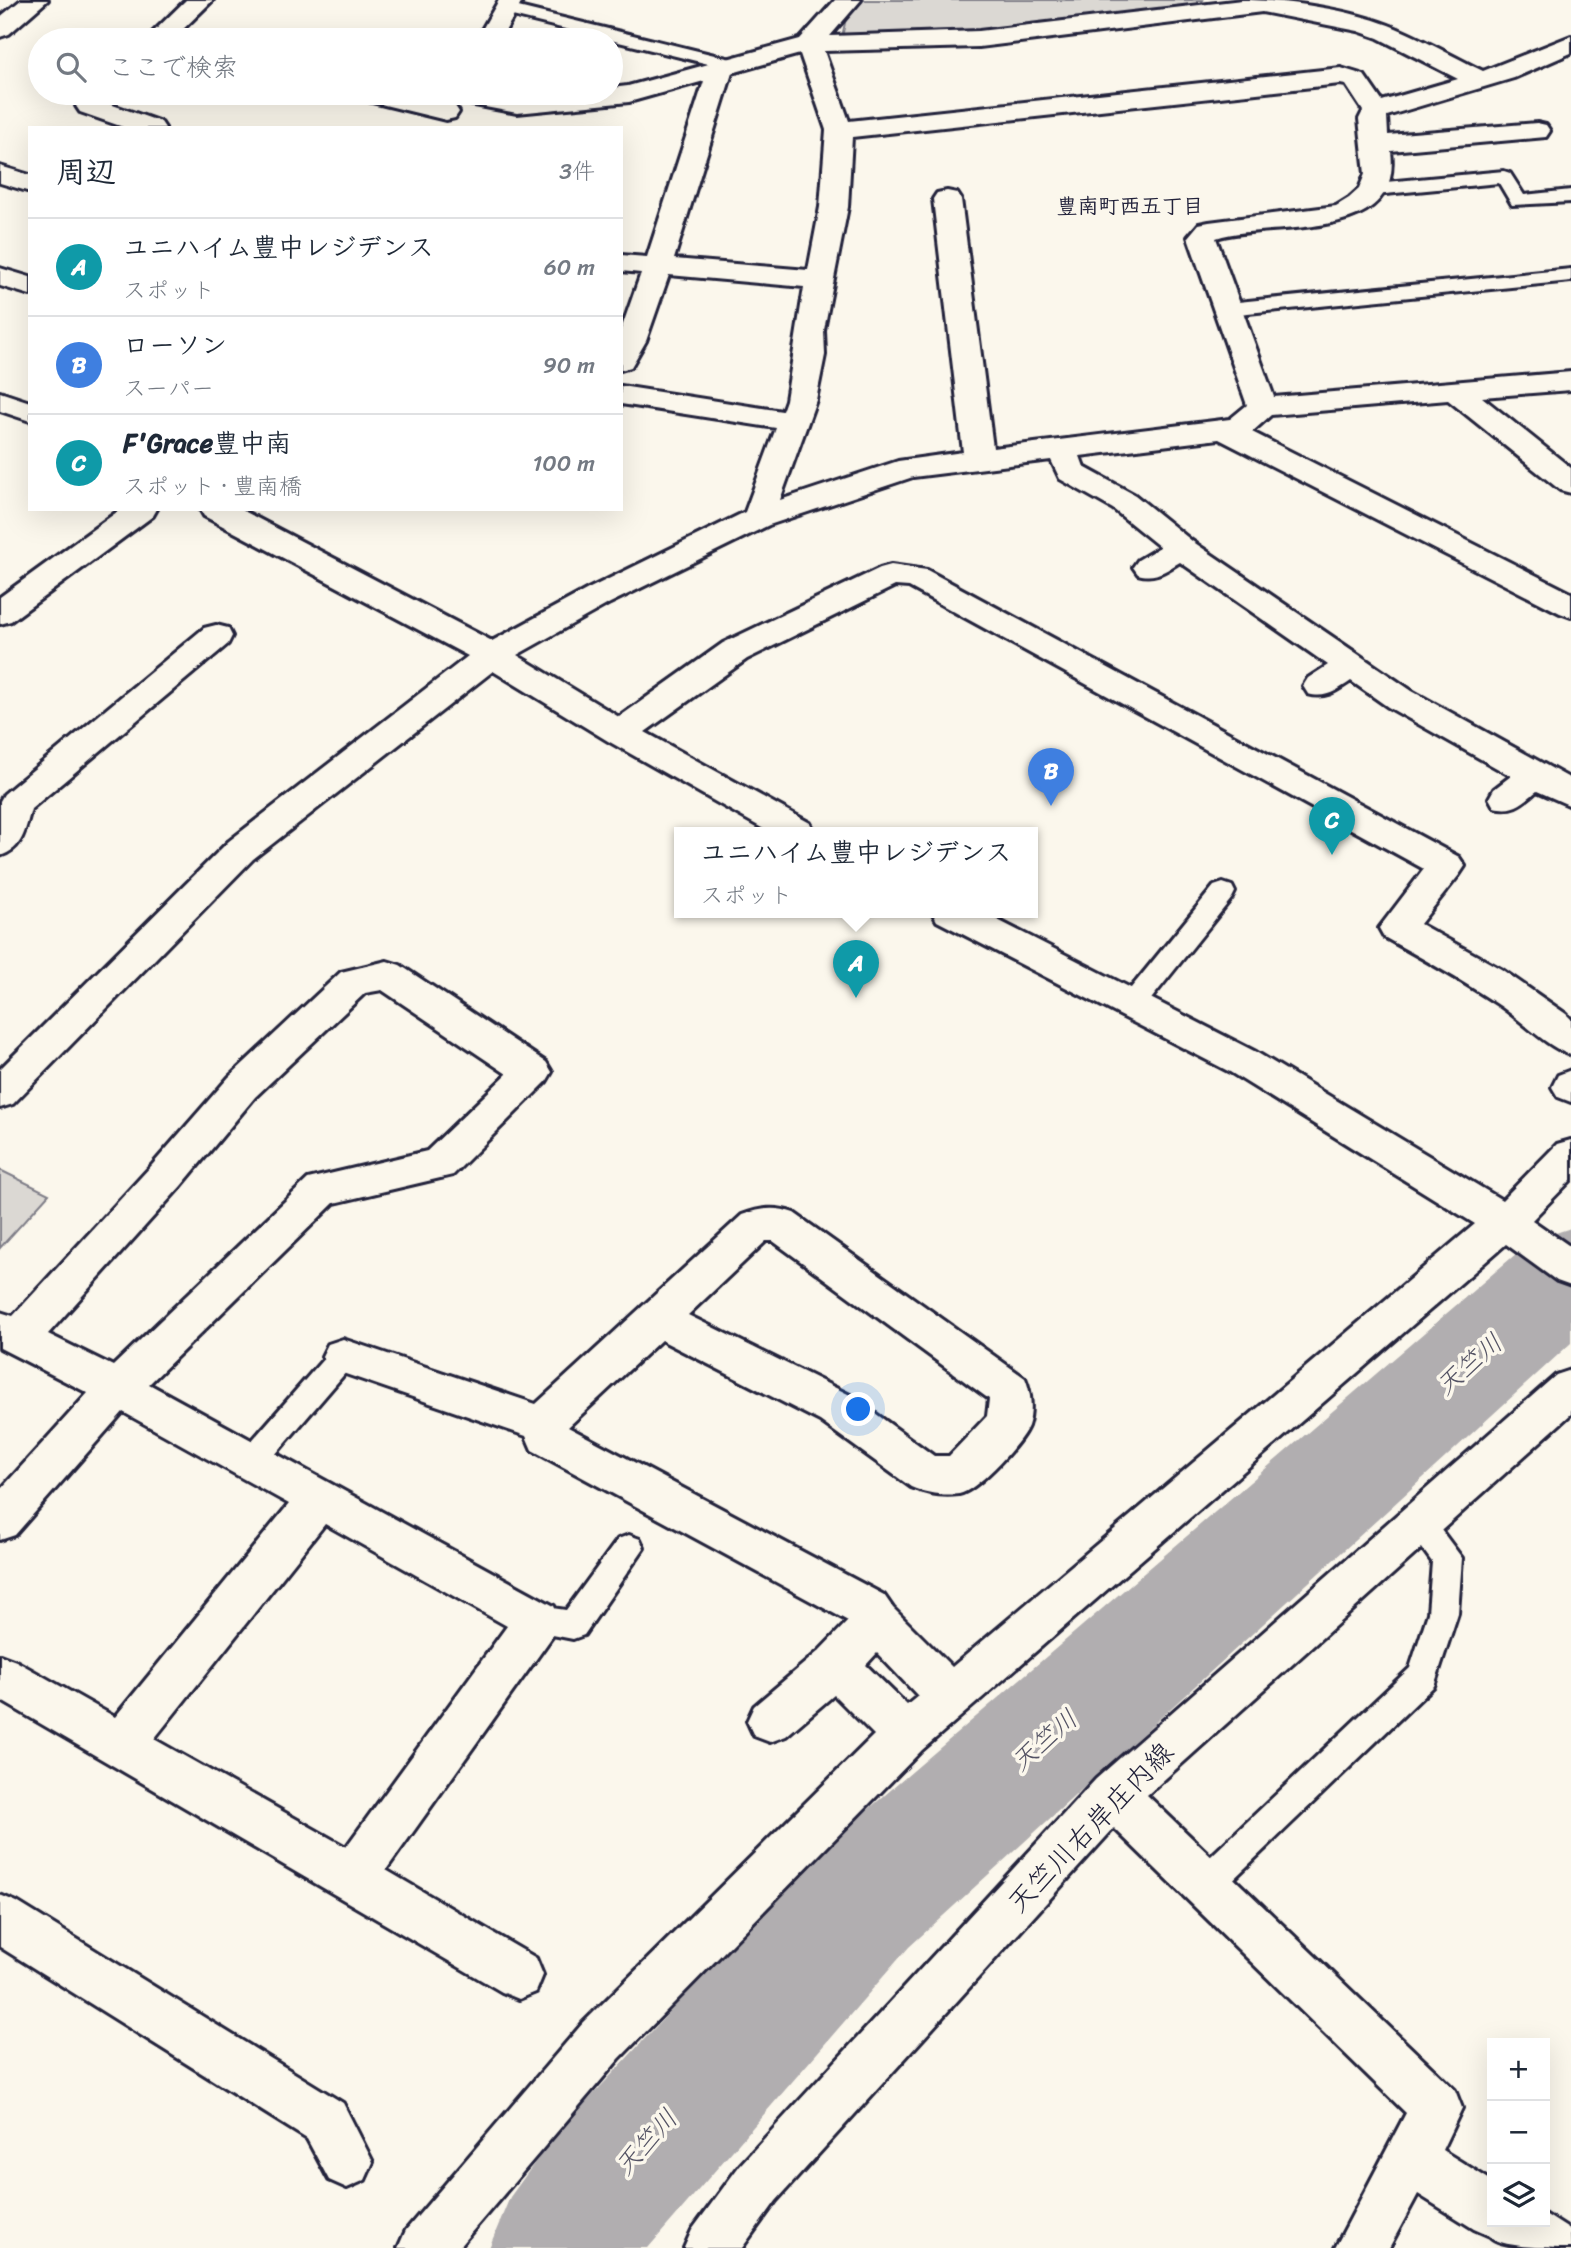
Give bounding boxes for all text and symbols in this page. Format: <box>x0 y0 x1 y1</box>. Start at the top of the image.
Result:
search box <box>28 28 623 105</box>
text: ここで検索 <box>108 44 238 90</box>
icon: search <box>52 48 90 86</box>
text: 周辺 <box>56 145 116 199</box>
text: 3件 <box>559 151 595 192</box>
district label: 豊南町西五丁目 <box>1057 187 1204 225</box>
text: ユニハイム豊中レジデンス <box>123 224 434 270</box>
text: A <box>71 247 87 288</box>
text: 60 m <box>544 247 595 288</box>
text: スポット <box>123 270 215 311</box>
text: ローソン <box>123 322 227 368</box>
text: B <box>72 345 86 386</box>
text: 90 m <box>543 345 595 386</box>
text: スーパー <box>123 368 214 409</box>
text: F'Grace豊中南 <box>123 420 291 466</box>
text: C <box>72 443 86 484</box>
text: 100 m <box>532 443 595 484</box>
text: スポット · 豊南橋 <box>123 466 302 507</box>
pin: B <box>1028 748 1074 806</box>
pin: C <box>1309 797 1355 855</box>
popup <box>674 827 1038 918</box>
text: ユニハイム豊中レジデンス <box>701 829 1011 875</box>
text: スポット <box>701 875 793 916</box>
pin: A <box>833 940 879 998</box>
water label: 天竺川 <box>1424 1321 1514 1407</box>
your location <box>841 1392 875 1426</box>
water label: 天竺川 <box>999 1697 1089 1783</box>
street label: 天竺川右岸庄内線 <box>995 1730 1186 1925</box>
map controls <box>1487 2038 1550 2227</box>
button: + <box>1487 2038 1550 2101</box>
water label: 天竺川 <box>603 2098 689 2186</box>
button: − <box>1487 2101 1550 2164</box>
button: layers <box>1487 2164 1550 2227</box>

